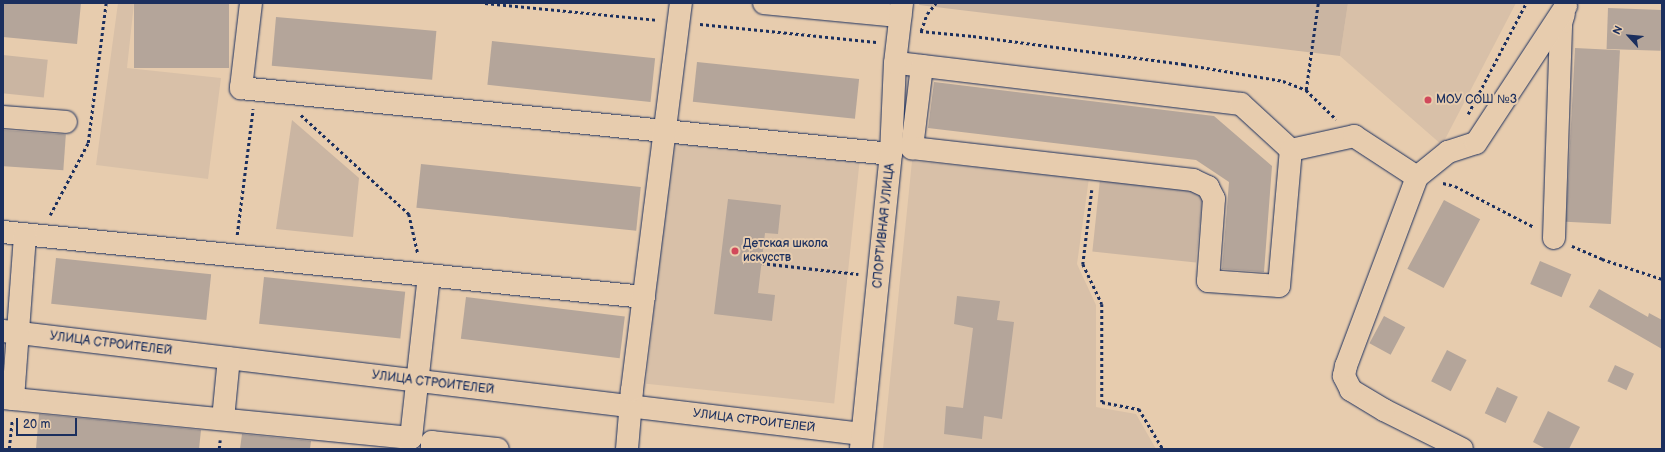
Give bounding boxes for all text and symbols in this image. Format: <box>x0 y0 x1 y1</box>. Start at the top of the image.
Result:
north arrow <box>1609 16 1649 56</box>
text: N <box>1610 24 1626 37</box>
place label: МОУ СОШ №3 <box>1436 93 1517 107</box>
marker: МОУ СОШ №3 <box>1423 95 1433 105</box>
street label: СПОРТИВНАЯ УЛИЦА <box>870 163 898 289</box>
place label: Детская школа искусств <box>743 237 828 265</box>
marker: Детская школа искусств <box>730 246 740 256</box>
street label: УЛИЦА СТРОИТЕЛЕЙ <box>49 329 173 359</box>
street label: УЛИЦА СТРОИТЕЛЕЙ <box>371 368 495 398</box>
street label: УЛИЦА СТРОИТЕЛЕЙ <box>692 406 816 436</box>
scale bar <box>18 410 79 436</box>
text: 20 m <box>23 417 50 432</box>

